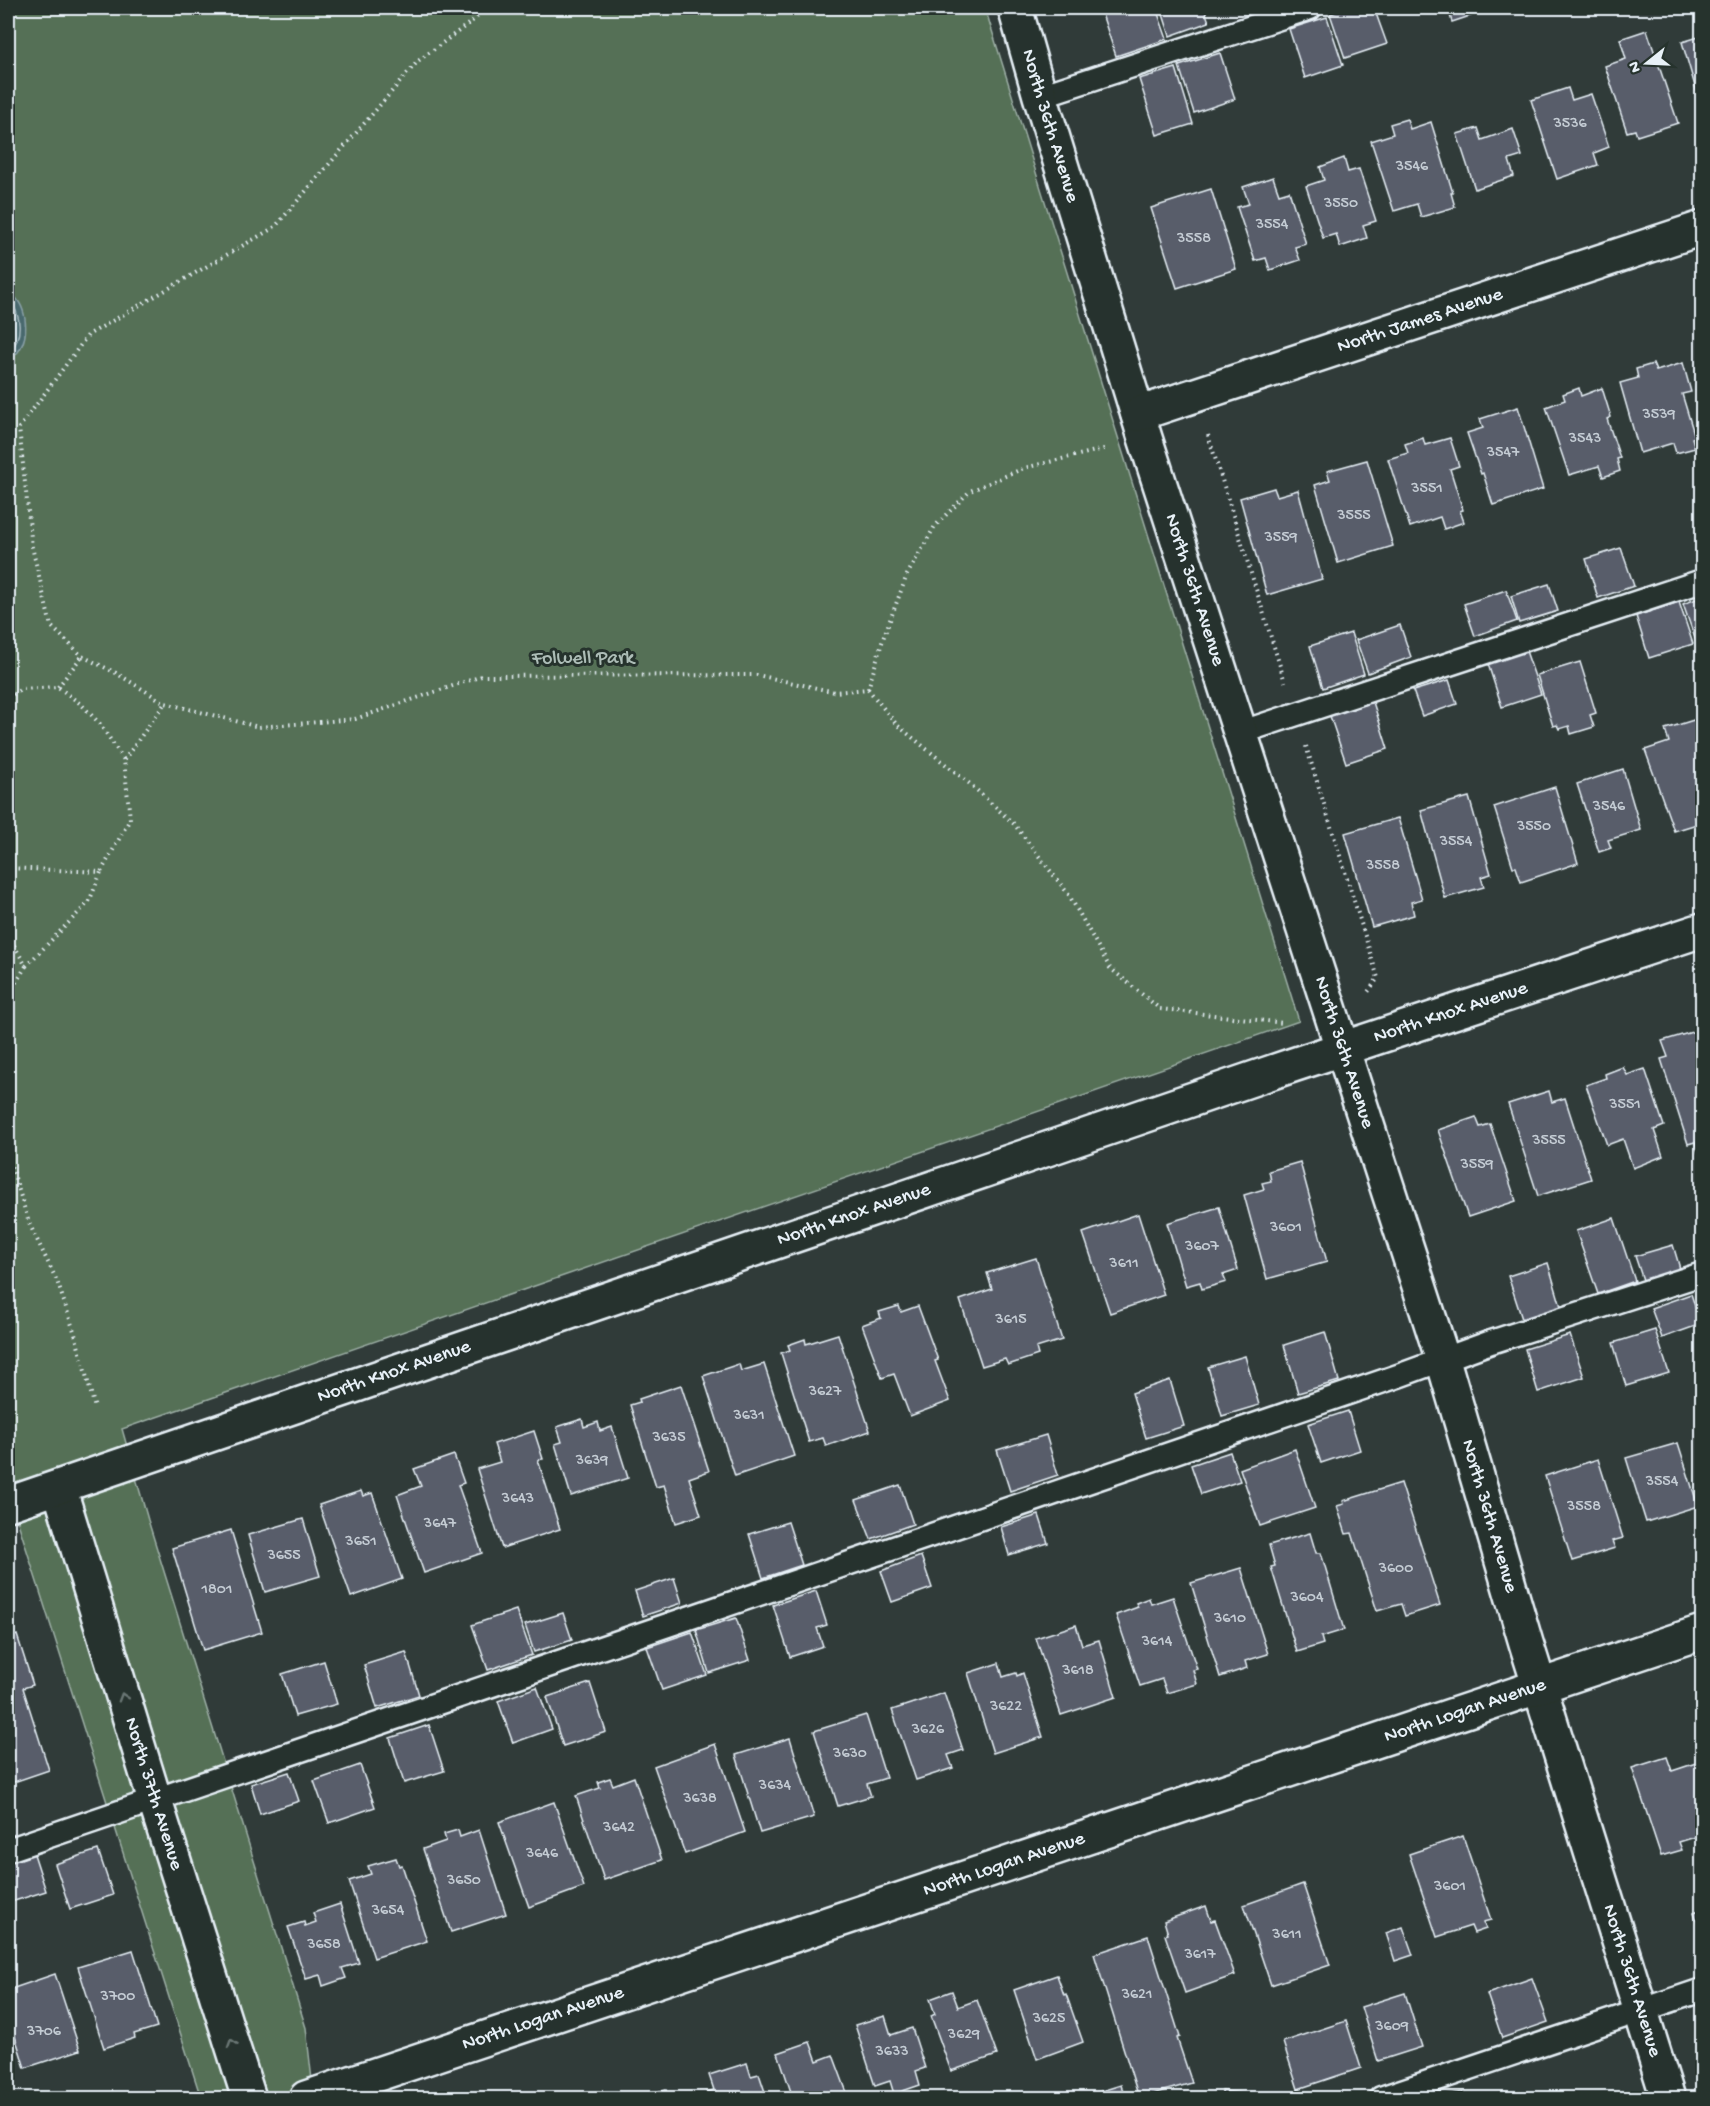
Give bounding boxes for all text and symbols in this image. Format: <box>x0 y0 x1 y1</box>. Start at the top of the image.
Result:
north arrow <box>1617 33 1677 93</box>
street label: North 36th Avenue <box>1016 47 1084 206</box>
text: N <box>1625 58 1647 74</box>
house number: 3536 <box>1552 115 1587 134</box>
house number: 3546 <box>1395 158 1429 177</box>
house number: 3550 <box>1323 195 1358 214</box>
house number: 3554 <box>1255 216 1289 235</box>
house number: 3558 <box>1176 230 1211 249</box>
street label: North James Avenue <box>1334 283 1506 359</box>
house number: 3539 <box>1641 406 1676 425</box>
house number: 3543 <box>1568 430 1601 449</box>
house number: 3547 <box>1486 444 1520 463</box>
house number: 3551 <box>1410 480 1443 499</box>
house number: 3555 <box>1336 507 1371 526</box>
street label: North 36th Avenue <box>1159 511 1230 670</box>
house number: 3559 <box>1263 529 1298 548</box>
park label: Folwell Park <box>531 648 636 671</box>
house number: 3546 <box>1592 798 1626 817</box>
house number: 3550 <box>1516 818 1551 837</box>
house number: 3554 <box>1439 833 1473 852</box>
house number: 3558 <box>1365 857 1400 876</box>
street label: North 36th Avenue <box>1308 973 1379 1132</box>
street label: North Knox Avenue <box>1371 977 1531 1049</box>
house number: 3551 <box>1608 1096 1641 1115</box>
house number: 3555 <box>1531 1132 1566 1151</box>
house number: 3559 <box>1459 1156 1494 1175</box>
street label: North Knox Avenue <box>774 1178 934 1252</box>
house number: 3601 <box>1269 1219 1302 1238</box>
house number: 3607 <box>1184 1238 1220 1257</box>
house number: 3611 <box>1108 1255 1139 1274</box>
house number: 3615 <box>994 1311 1027 1330</box>
street label: North Knox Avenue <box>314 1335 474 1409</box>
house number: 3627 <box>808 1383 842 1402</box>
house number: 3631 <box>732 1407 765 1426</box>
house number: 3635 <box>651 1429 686 1448</box>
street label: North 36th Avenue <box>1455 1437 1522 1596</box>
house number: 3639 <box>575 1452 608 1471</box>
house number: 3554 <box>1645 1473 1679 1492</box>
house number: 3643 <box>501 1490 534 1509</box>
house number: 3558 <box>1566 1498 1601 1517</box>
house number: 3647 <box>423 1515 457 1534</box>
house number: 3651 <box>344 1533 377 1552</box>
house number: 3655 <box>266 1547 301 1566</box>
house number: 3600 <box>1378 1560 1413 1579</box>
house number: 1801 <box>201 1581 232 1600</box>
house number: 3604 <box>1289 1589 1324 1608</box>
house number: 3610 <box>1213 1610 1246 1629</box>
house number: 3614 <box>1141 1633 1173 1652</box>
house number: 3618 <box>1061 1662 1094 1681</box>
street label: North Logan Avenue <box>1381 1673 1550 1749</box>
one-way arrow <box>117 1692 130 1702</box>
house number: 3622 <box>989 1698 1022 1717</box>
street label: North 37th Avenue <box>119 1715 188 1874</box>
house number: 3626 <box>911 1721 945 1740</box>
house number: 3630 <box>832 1745 867 1764</box>
house number: 3634 <box>758 1777 792 1796</box>
house number: 3638 <box>682 1790 717 1809</box>
house number: 3642 <box>602 1819 635 1838</box>
street label: North Logan Avenue <box>920 1827 1089 1903</box>
house number: 3646 <box>525 1845 559 1864</box>
house number: 3650 <box>446 1872 481 1891</box>
house number: 3601 <box>1433 1878 1466 1897</box>
house number: 3654 <box>371 1902 405 1921</box>
street label: North 36th Avenue <box>1597 1902 1666 2061</box>
house number: 3611 <box>1271 1926 1302 1945</box>
house number: 3658 <box>306 1936 341 1955</box>
house number: 3617 <box>1183 1946 1216 1965</box>
street label: North Logan Avenue <box>459 1981 628 2056</box>
house number: 3621 <box>1121 1986 1152 2005</box>
house number: 3700 <box>100 1988 135 2007</box>
house number: 3625 <box>1032 2010 1065 2029</box>
house number: 3609 <box>1374 2018 1409 2037</box>
house number: 3706 <box>26 2023 62 2042</box>
house number: 3629 <box>947 2026 980 2045</box>
one-way arrow <box>226 2038 239 2049</box>
house number: 3633 <box>874 2043 909 2062</box>

